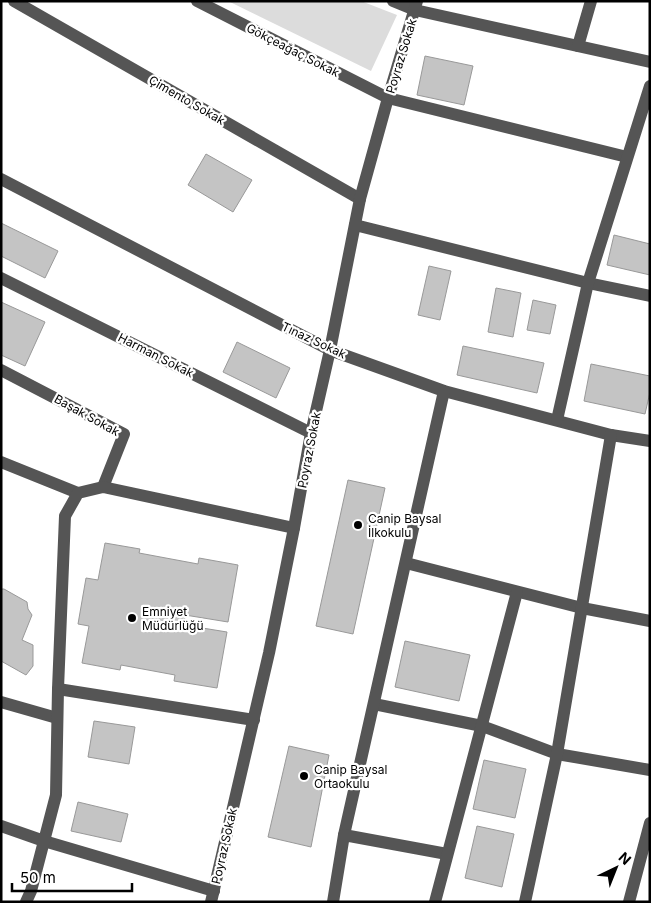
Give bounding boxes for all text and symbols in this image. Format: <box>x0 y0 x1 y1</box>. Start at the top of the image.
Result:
street label: Poyraz Sokak <box>383 16 420 95</box>
street label: Gökçeağaç Sokak <box>244 20 342 80</box>
street label: Çimento Sokak <box>146 72 228 128</box>
street label: Tınaz Sokak <box>279 319 349 362</box>
street label: Harman Sokak <box>116 330 197 381</box>
street label: Başak Sokak <box>52 391 123 439</box>
street label: Poyraz Sokak <box>294 410 324 489</box>
place label: Canip Baysal İlkokulu <box>368 511 441 540</box>
marker: Canip Baysal İlkokulu <box>352 519 364 531</box>
place label: Emniyet Müdürlüğü <box>142 604 204 633</box>
marker: Emniyet Müdürlüğü <box>126 612 138 624</box>
place label: Canip Baysal Ortaokulu <box>314 762 387 791</box>
marker: Canip Baysal Ortaokulu <box>298 770 310 782</box>
street label: Poyraz Sokak <box>208 806 240 885</box>
north arrow <box>591 843 641 893</box>
text: N <box>616 848 635 868</box>
scale bar <box>12 860 132 892</box>
text: 50 m <box>20 868 56 887</box>

